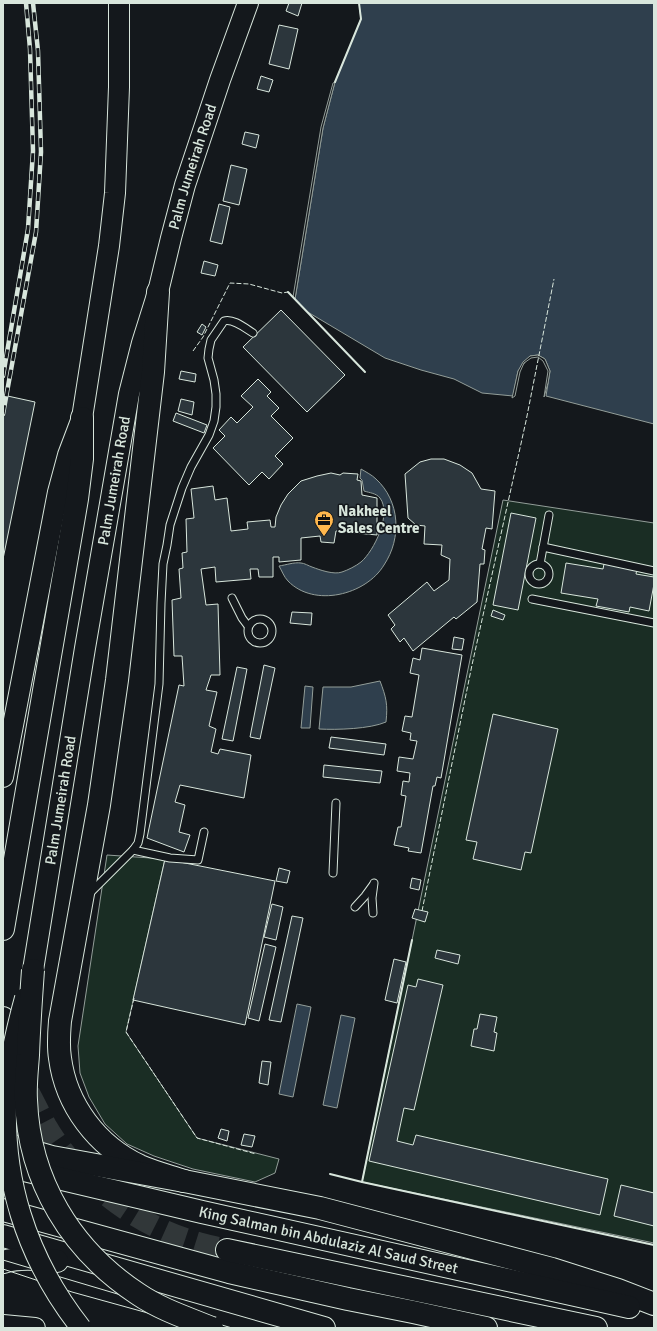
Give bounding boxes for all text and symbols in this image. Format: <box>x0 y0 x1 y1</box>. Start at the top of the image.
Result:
street label: Palm Jumeirah Road <box>165 102 220 231</box>
street label: Palm Jumeirah Road <box>94 415 134 547</box>
place label: Nakheel Sales Centre <box>338 502 420 537</box>
office icon: Nakheel Sales Centre <box>313 509 335 537</box>
street label: Palm Jumeirah Road <box>41 734 80 866</box>
street label: King Salman bin Abdulaziz Al Saud Street <box>197 1203 460 1278</box>

